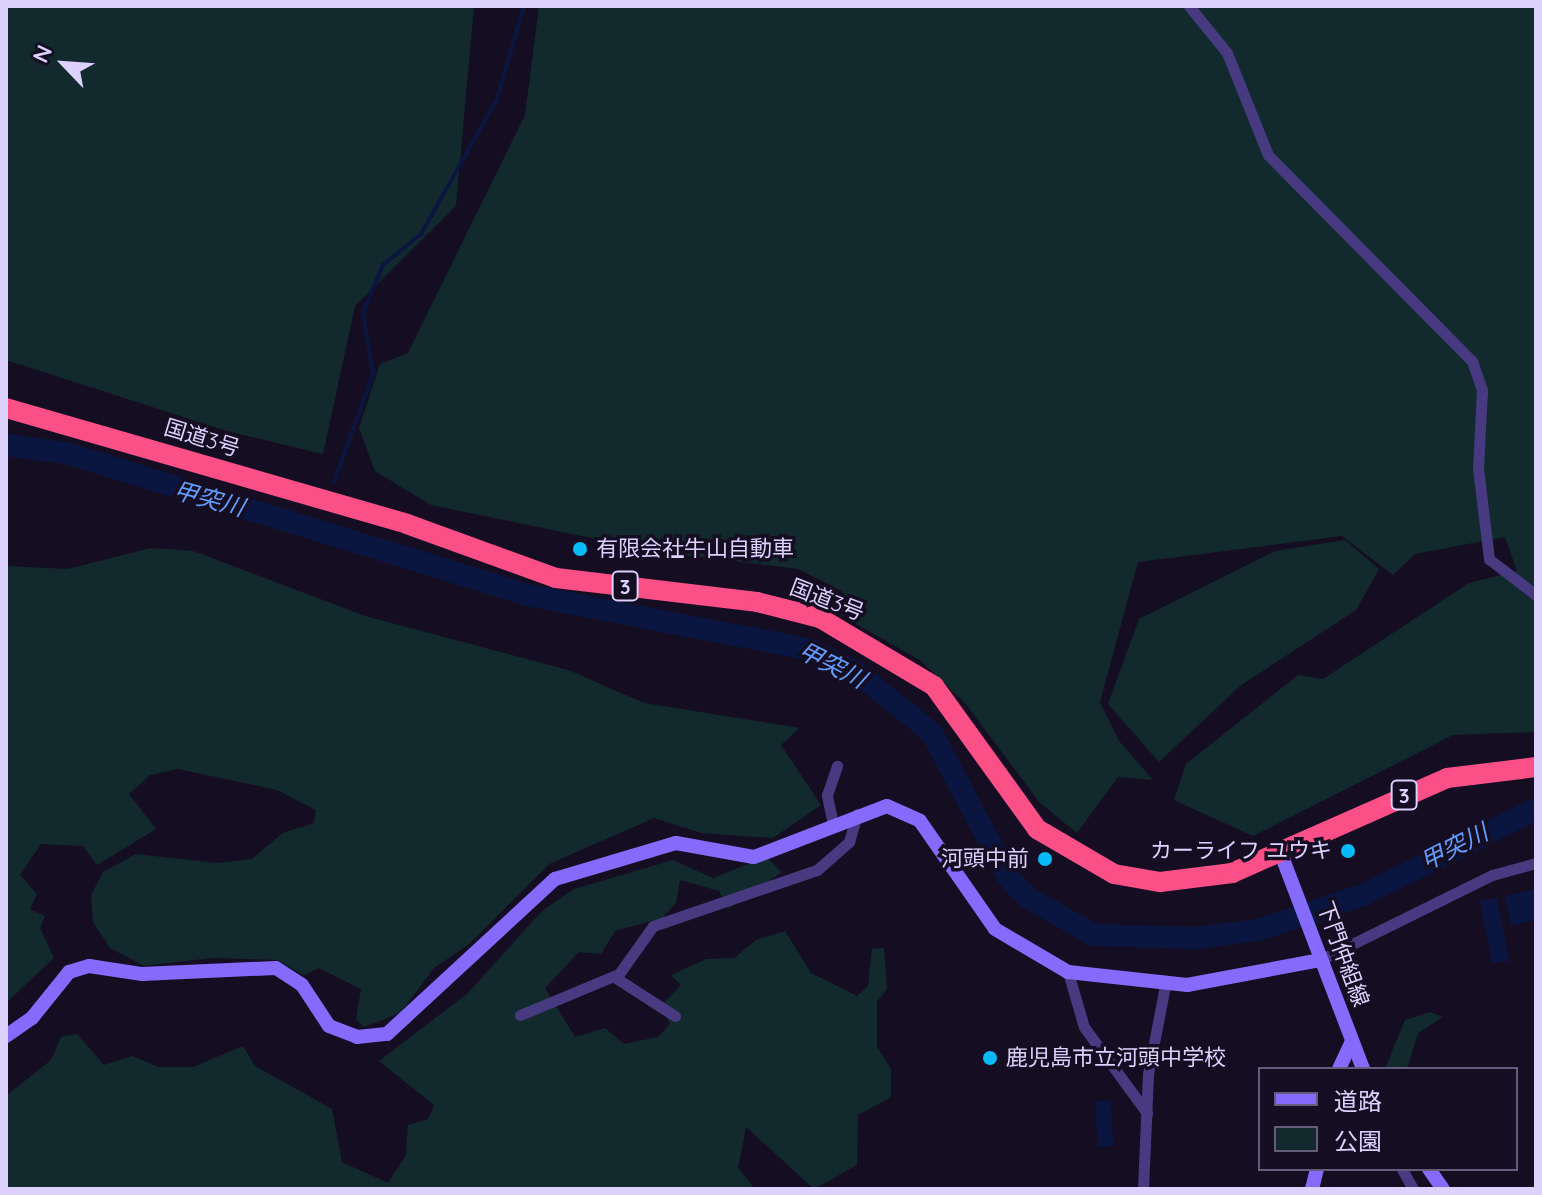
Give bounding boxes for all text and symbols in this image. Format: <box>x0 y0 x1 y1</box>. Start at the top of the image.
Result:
north arrow <box>24 24 104 104</box>
text: N <box>26 41 58 67</box>
street label: 国道3号 <box>161 414 243 462</box>
water label: 甲突川 <box>170 476 248 522</box>
place label: 有限会社牛山自動車 <box>596 536 794 562</box>
marker: 有限会社牛山自動車 <box>571 540 589 558</box>
road number: 3 <box>611 570 639 602</box>
street label: 国道3号 <box>786 574 868 626</box>
water label: 甲突川 <box>793 636 871 694</box>
road number: 3 <box>1390 779 1418 811</box>
water label: 甲突川 <box>1415 818 1493 876</box>
place label: カーライフ ユウキ <box>1150 838 1332 864</box>
marker: カーライフ ユウキ <box>1339 842 1357 860</box>
place label: 河頭中前 <box>941 846 1029 872</box>
marker: 河頭中前 <box>1036 850 1054 868</box>
street label: 下門仲組線 <box>1312 898 1374 1010</box>
place label: 鹿児島市立河頭中学校 <box>1006 1045 1226 1071</box>
marker: 鹿児島市立河頭中学校 <box>981 1049 999 1067</box>
legend <box>1258 1067 1518 1171</box>
text: 道路 <box>1334 1086 1382 1116</box>
text: 公園 <box>1334 1126 1382 1156</box>

